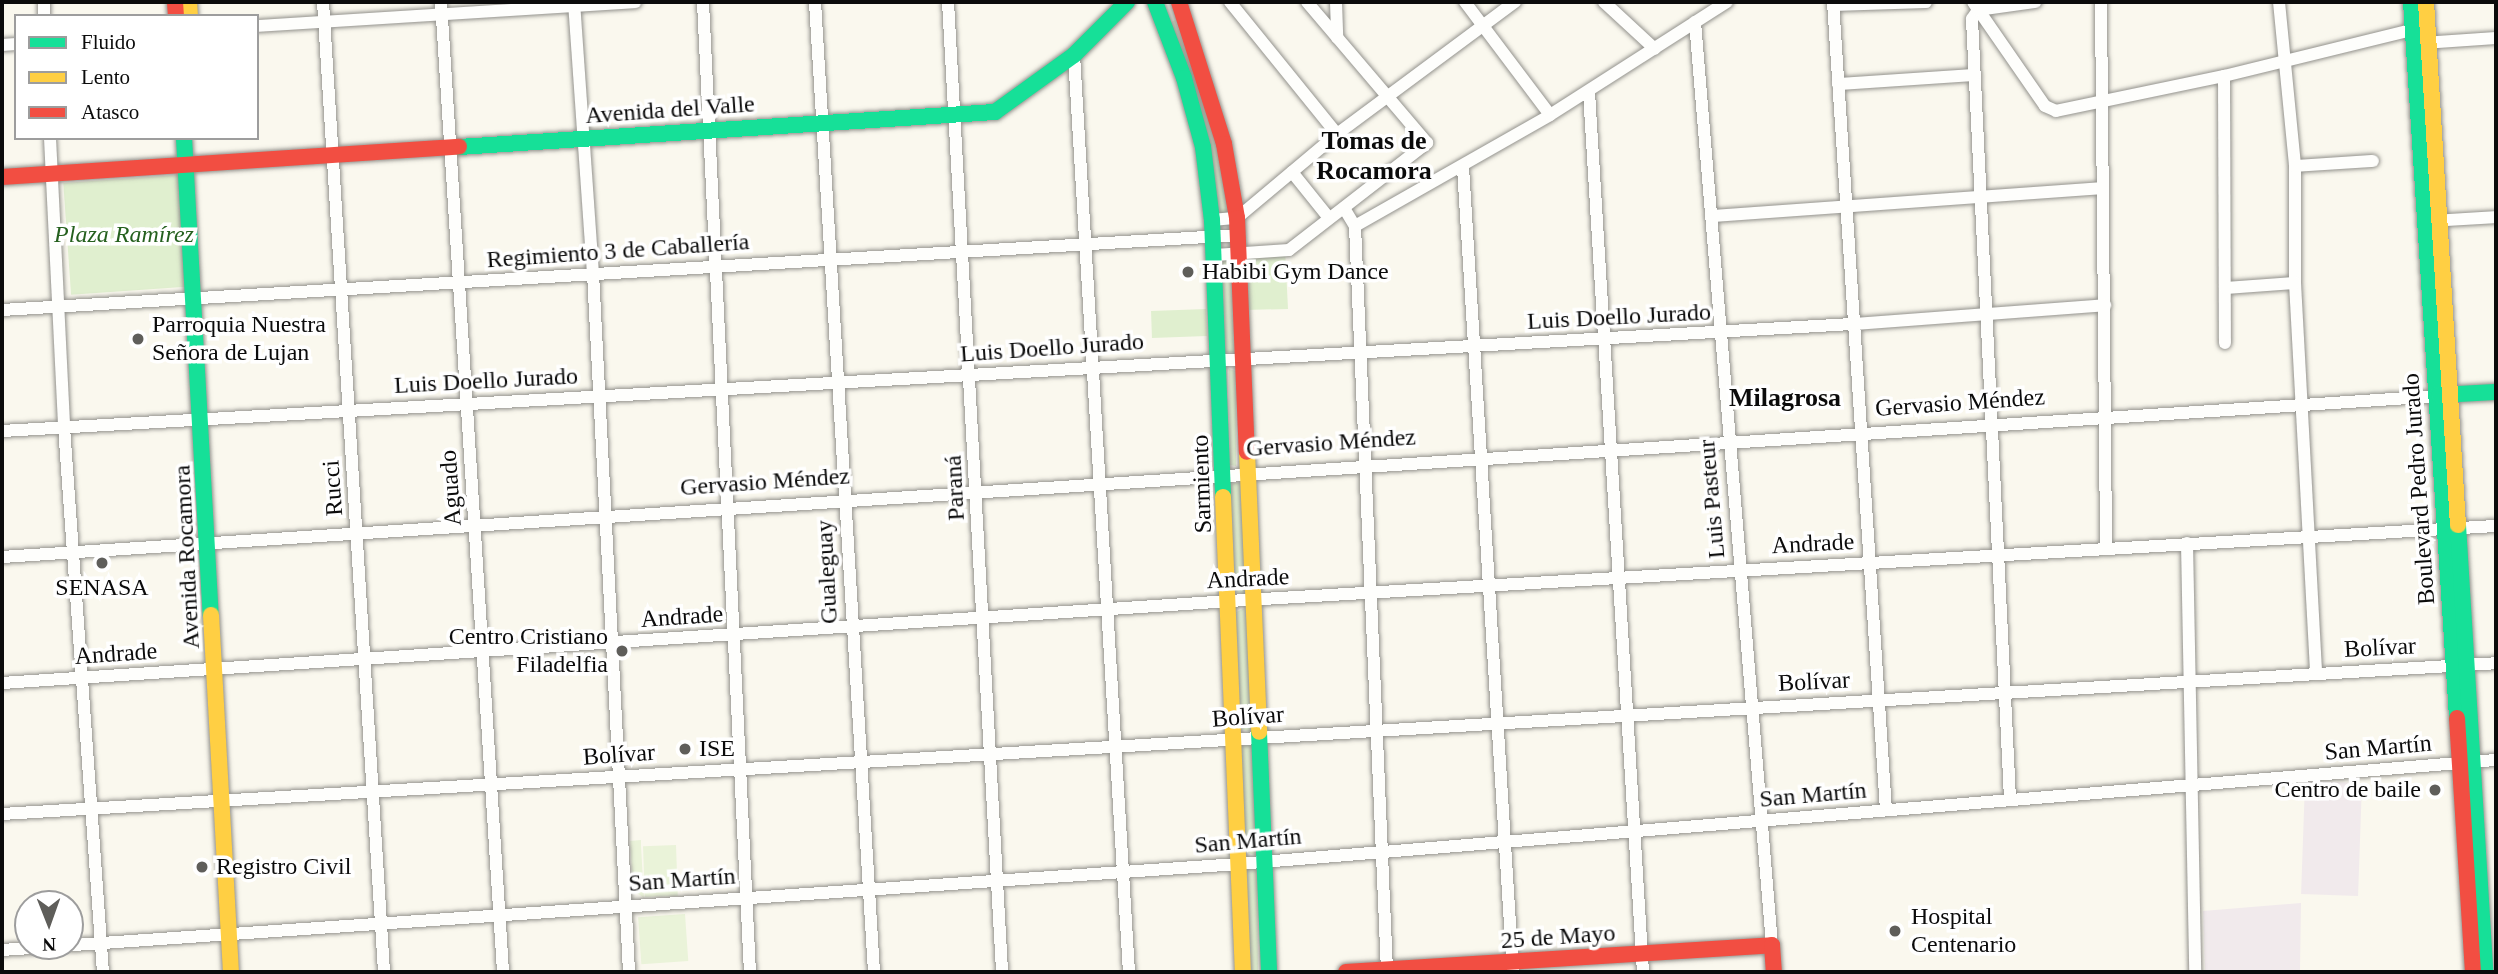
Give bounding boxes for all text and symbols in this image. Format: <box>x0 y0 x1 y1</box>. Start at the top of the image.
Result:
legend <box>14 14 259 140</box>
text: Fluido <box>81 30 136 54</box>
text: Lento <box>81 65 130 89</box>
street label: Avenida del Valle <box>584 90 756 130</box>
text: Atasco <box>81 100 139 124</box>
district label: Tomas de Rocamora <box>1316 125 1432 186</box>
park label: Plaza Ramírez <box>54 221 194 249</box>
street label: Regimiento 3 de Caballería <box>486 227 750 275</box>
place label: Habibi Gym Dance <box>1202 258 1389 286</box>
marker: Habibi Gym Dance <box>1180 264 1196 280</box>
street label: Luis Doello Jurado <box>1526 298 1712 336</box>
place label: Parroquia Nuestra Señora de Lujan <box>152 311 326 367</box>
street label: Luis Doello Jurado <box>959 327 1145 369</box>
marker: Parroquia Nuestra Señora de Lujan <box>130 331 146 347</box>
street label: Luis Doello Jurado <box>393 362 579 400</box>
street label: Boulevard Pedro Jurado <box>2397 372 2441 606</box>
district label: Milagrosa <box>1729 382 1841 414</box>
street label: Gervasio Méndez <box>1874 383 2046 423</box>
street label: Gervasio Méndez <box>1245 423 1417 463</box>
street label: Sarmiento <box>1186 434 1218 534</box>
street label: Luis Pasteur <box>1692 438 1732 560</box>
street label: Aguado <box>434 449 468 527</box>
street label: Paraná <box>939 455 971 521</box>
street label: Rucci <box>317 459 349 517</box>
street label: Gervasio Méndez <box>679 462 851 502</box>
street label: Avenida Rocamora <box>168 464 206 650</box>
street label: Gualeguay <box>810 519 844 625</box>
street label: Andrade <box>1771 527 1855 561</box>
marker: SENASA <box>94 555 110 571</box>
street label: Andrade <box>1206 562 1290 596</box>
place label: SENASA <box>55 574 149 602</box>
street label: Andrade <box>640 600 724 634</box>
place label: Centro Cristiano Filadelfia <box>449 623 608 679</box>
street label: Bolívar <box>2343 632 2417 664</box>
street label: Andrade <box>74 637 158 671</box>
marker: Centro Cristiano Filadelfia <box>614 643 630 659</box>
street label: Bolívar <box>1777 666 1851 698</box>
street label: Bolívar <box>1211 700 1285 734</box>
street label: San Martín <box>2323 729 2433 767</box>
place label: ISE <box>699 735 735 763</box>
street label: Bolívar <box>582 738 656 772</box>
marker: ISE <box>677 741 693 757</box>
street label: San Martín <box>1758 776 1868 814</box>
place label: Centro de baile <box>2274 776 2421 804</box>
marker: Centro de baile <box>2427 782 2443 798</box>
street label: San Martín <box>1193 822 1303 860</box>
place label: Registro Civil <box>216 853 351 881</box>
marker: Registro Civil <box>194 859 210 875</box>
street label: San Martín <box>627 862 737 898</box>
north arrow <box>14 890 84 960</box>
place label: Hospital Centenario <box>1911 903 2016 959</box>
street label: 25 de Mayo <box>1500 919 1616 955</box>
marker: Hospital Centenario <box>1885 921 1905 941</box>
text: N <box>42 934 56 955</box>

